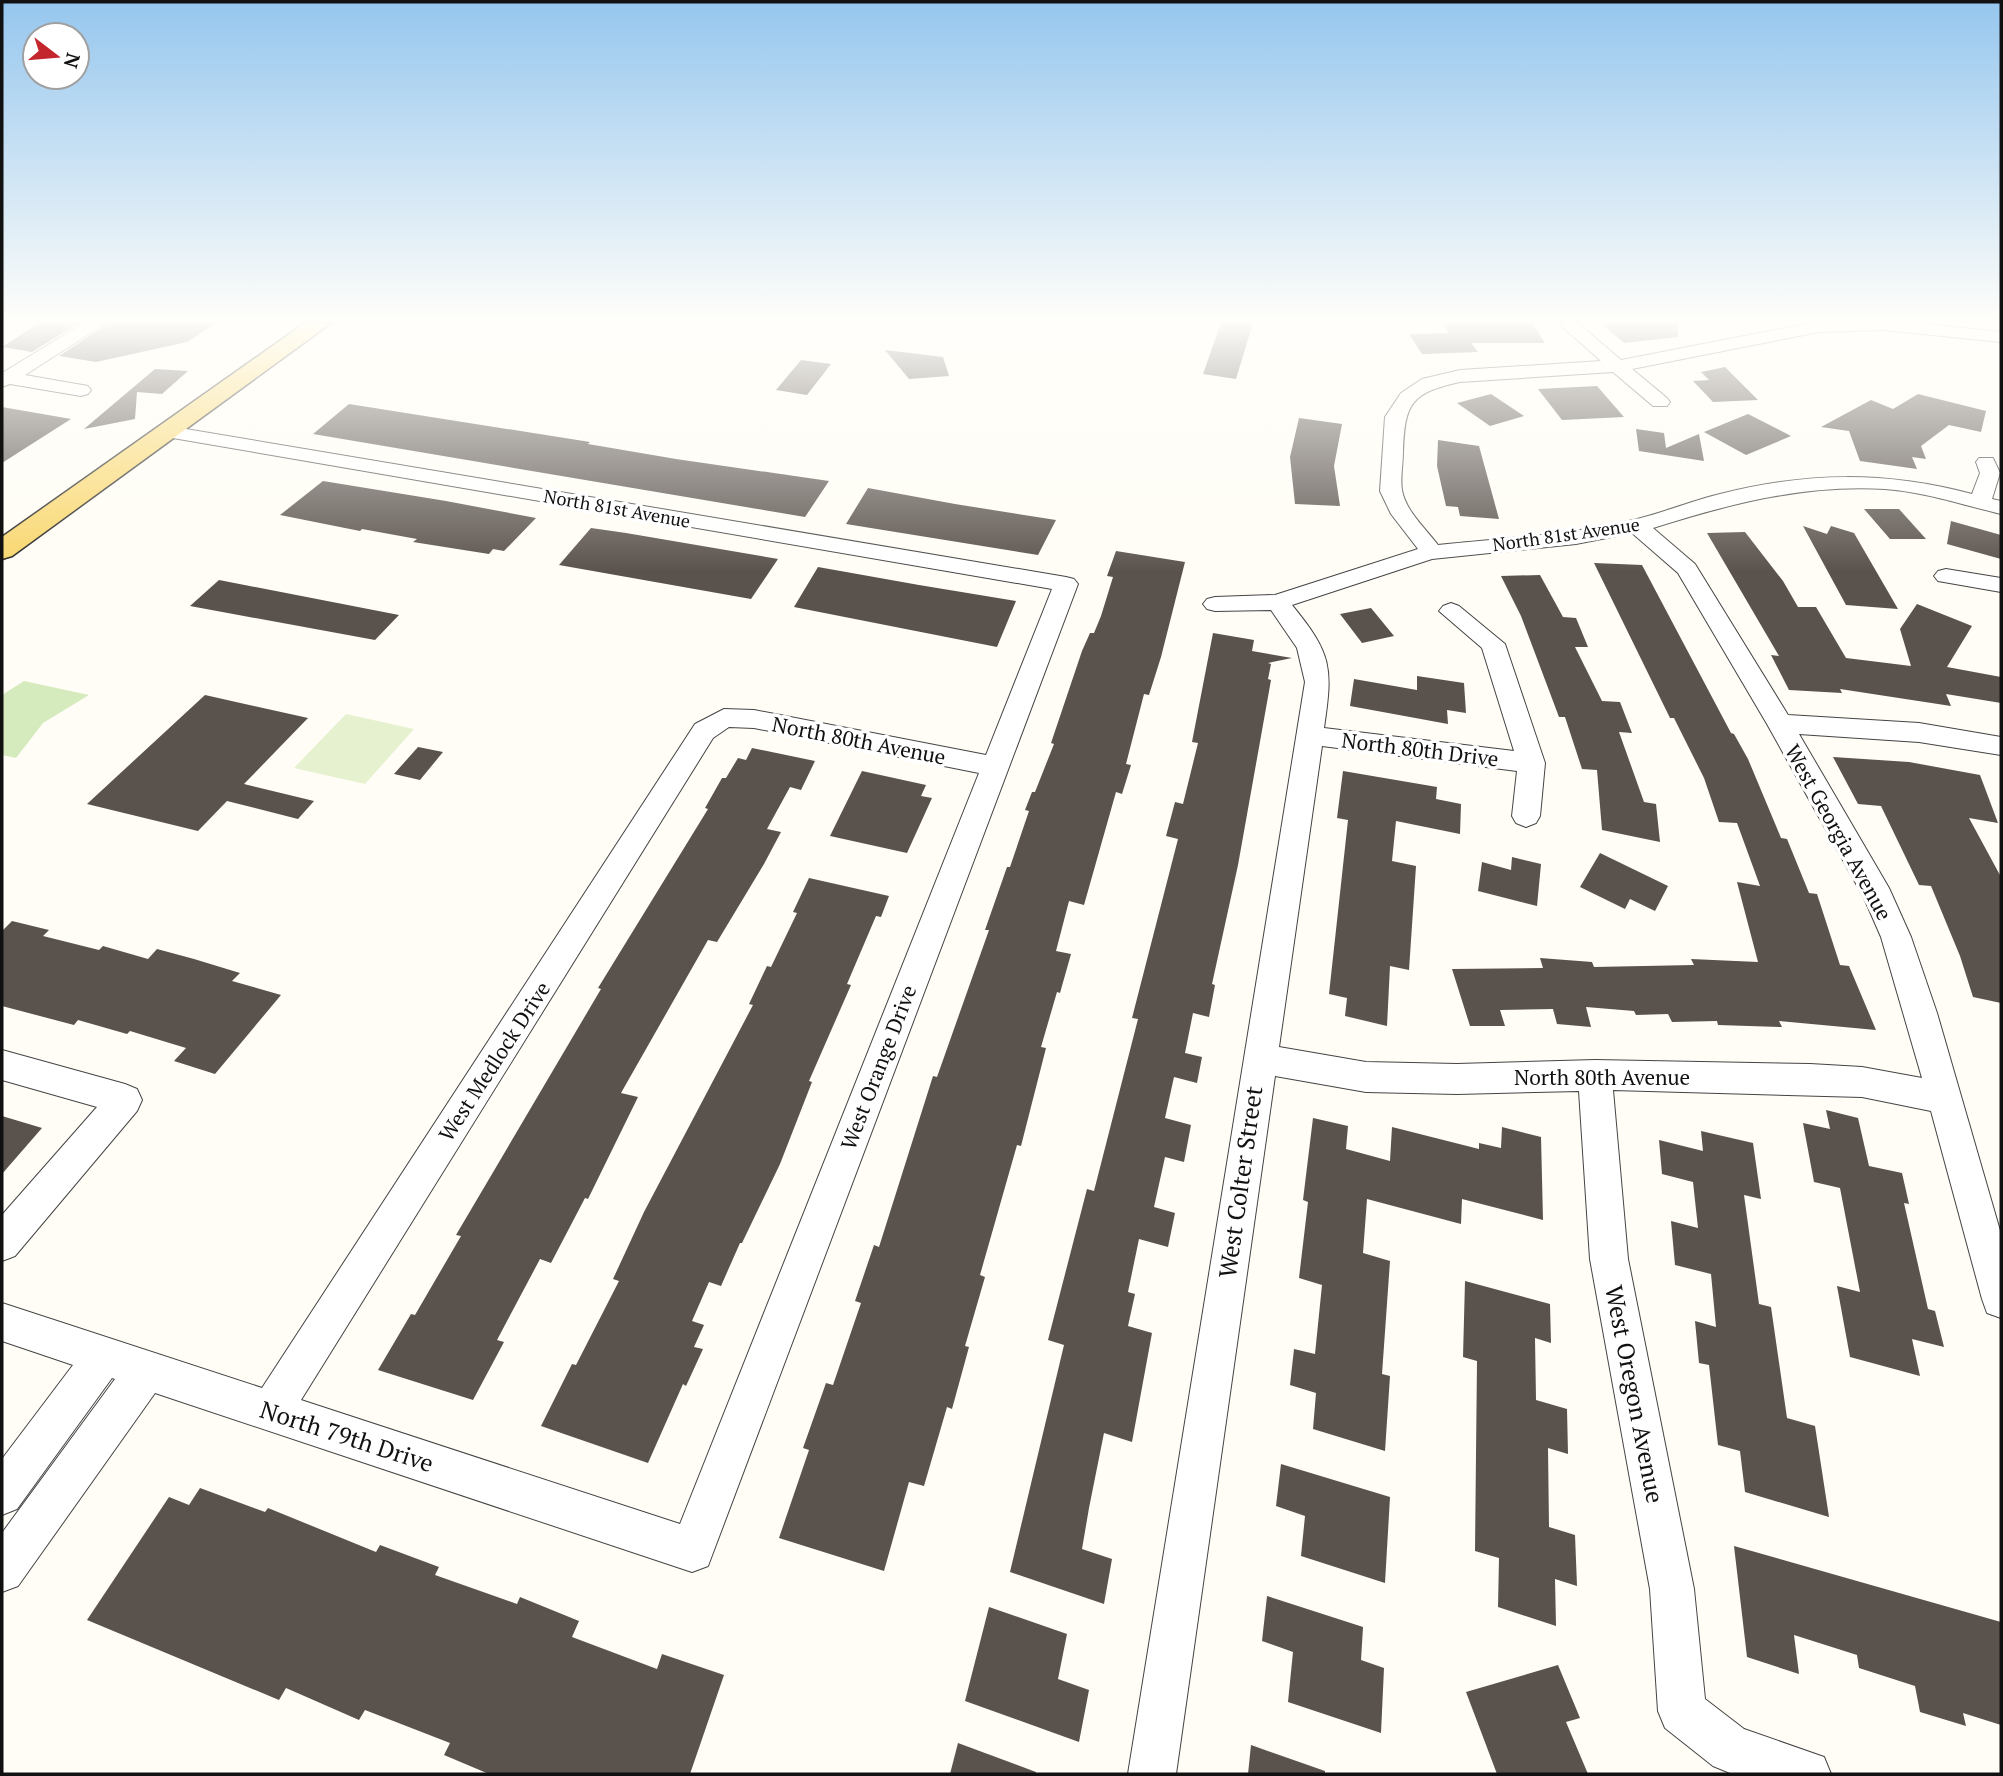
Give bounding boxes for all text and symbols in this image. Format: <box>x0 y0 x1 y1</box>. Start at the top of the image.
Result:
north arrow <box>21 21 91 91</box>
text: N <box>59 50 87 72</box>
street label: North 81st Avenue <box>542 483 692 533</box>
street label: North 81st Avenue <box>1491 512 1641 556</box>
street label: North 80th Avenue <box>770 709 948 771</box>
street label: North 80th Drive <box>1340 725 1500 773</box>
street label: West Georgia Avenue <box>1779 739 1899 925</box>
street label: West Medlock Drive <box>432 976 556 1146</box>
street label: West Orange Drive <box>834 981 922 1153</box>
street label: North 80th Avenue <box>1514 1063 1690 1091</box>
street label: West Colter Street <box>1211 1084 1269 1280</box>
street label: West Oregon Avenue <box>1598 1282 1672 1506</box>
street label: North 79th Drive <box>256 1393 438 1479</box>

